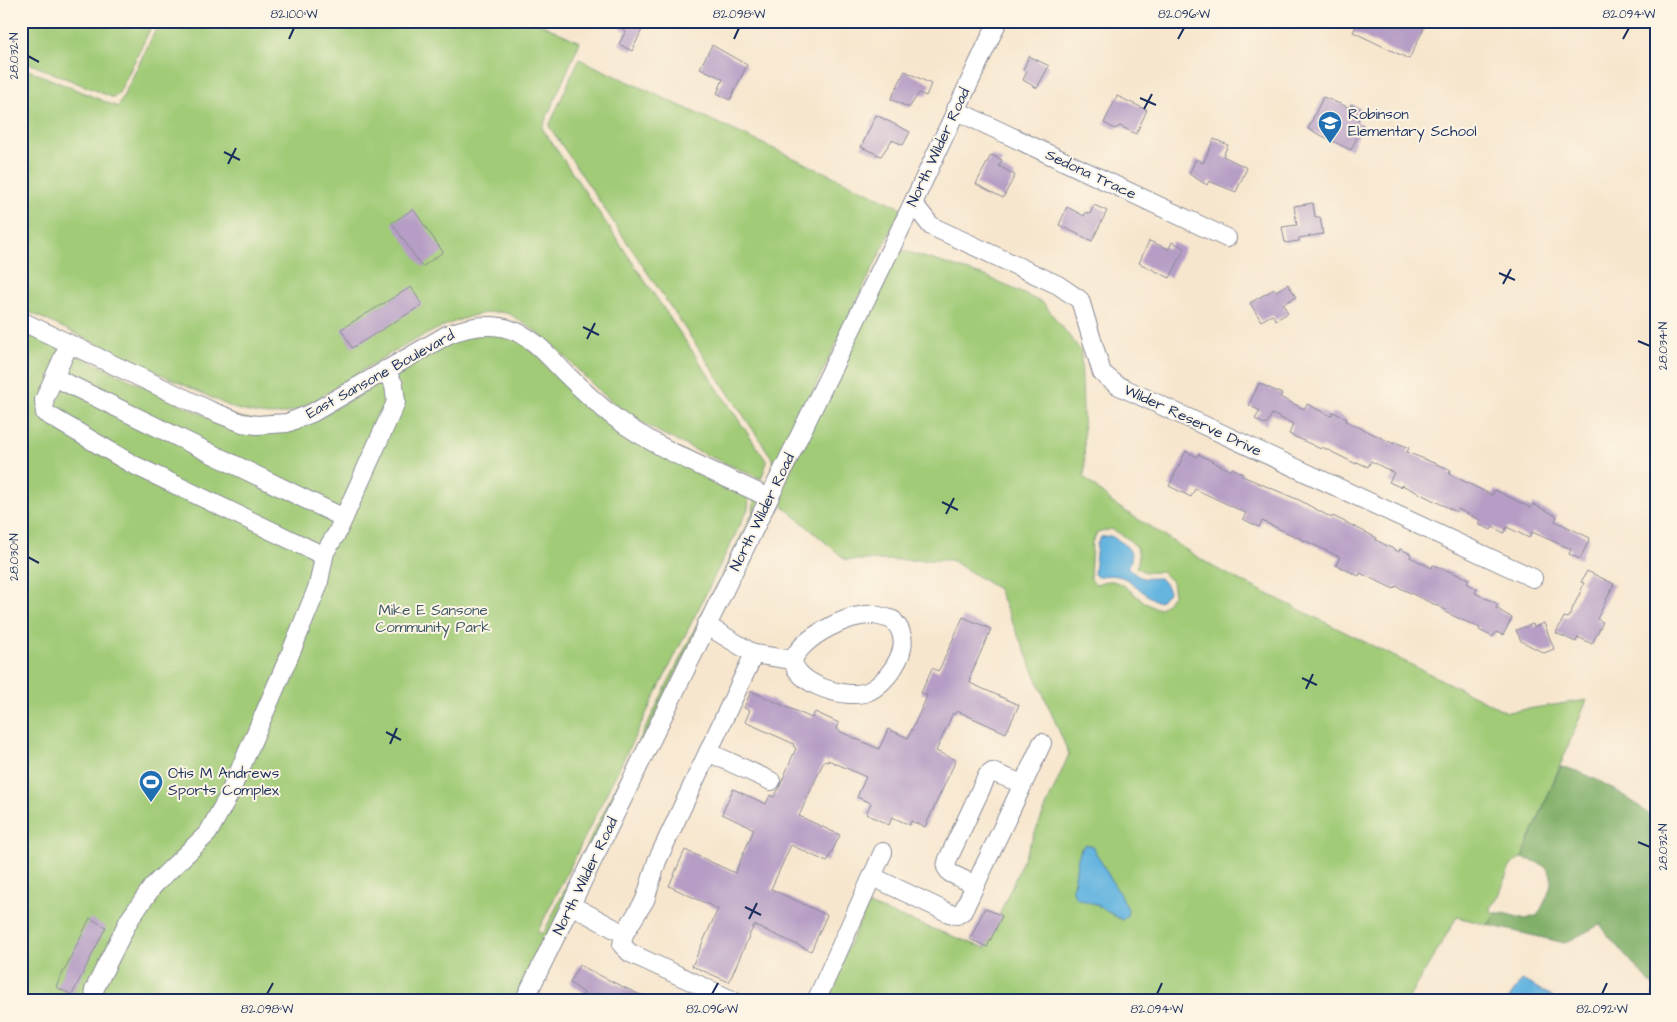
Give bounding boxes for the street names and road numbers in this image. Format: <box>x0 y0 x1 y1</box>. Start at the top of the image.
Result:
street label: North Wilder Road <box>902 84 975 210</box>
street label: Sedona Trace <box>1042 144 1140 205</box>
street label: East Sansone Boulevard <box>302 325 459 424</box>
street label: Wilder Reserve Drive <box>1121 379 1265 462</box>
street label: North Wilder Road <box>725 449 800 575</box>
street label: North Wilder Road <box>548 813 623 939</box>

